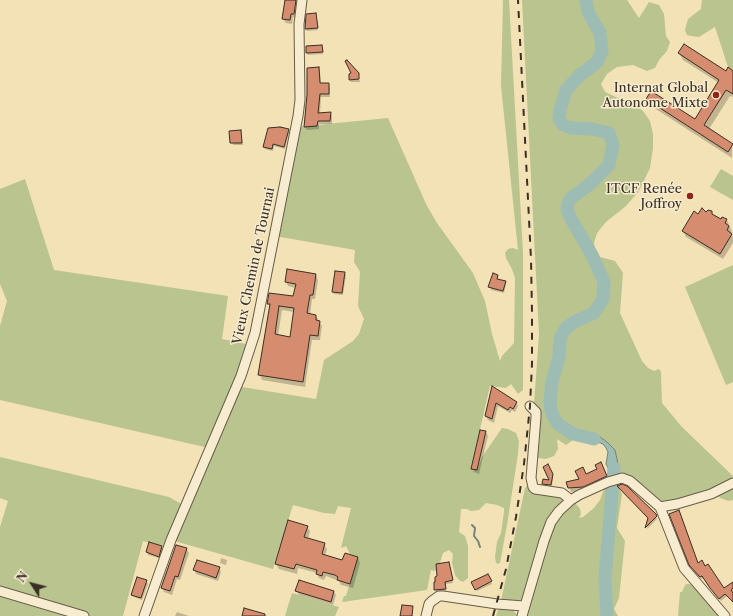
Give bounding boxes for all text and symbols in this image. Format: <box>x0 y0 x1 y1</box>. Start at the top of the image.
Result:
place label: Internat Global Autonome Mixte <box>602 80 708 111</box>
marker: Internat Global Autonome Mixte <box>711 90 721 100</box>
place label: ITCF Renée Joffroy <box>606 181 682 212</box>
street label: Vieux Chemin de Tournai <box>230 186 278 346</box>
marker: ITCF Renée Joffroy <box>685 191 695 201</box>
north arrow <box>12 564 52 604</box>
text: N <box>14 569 31 585</box>

